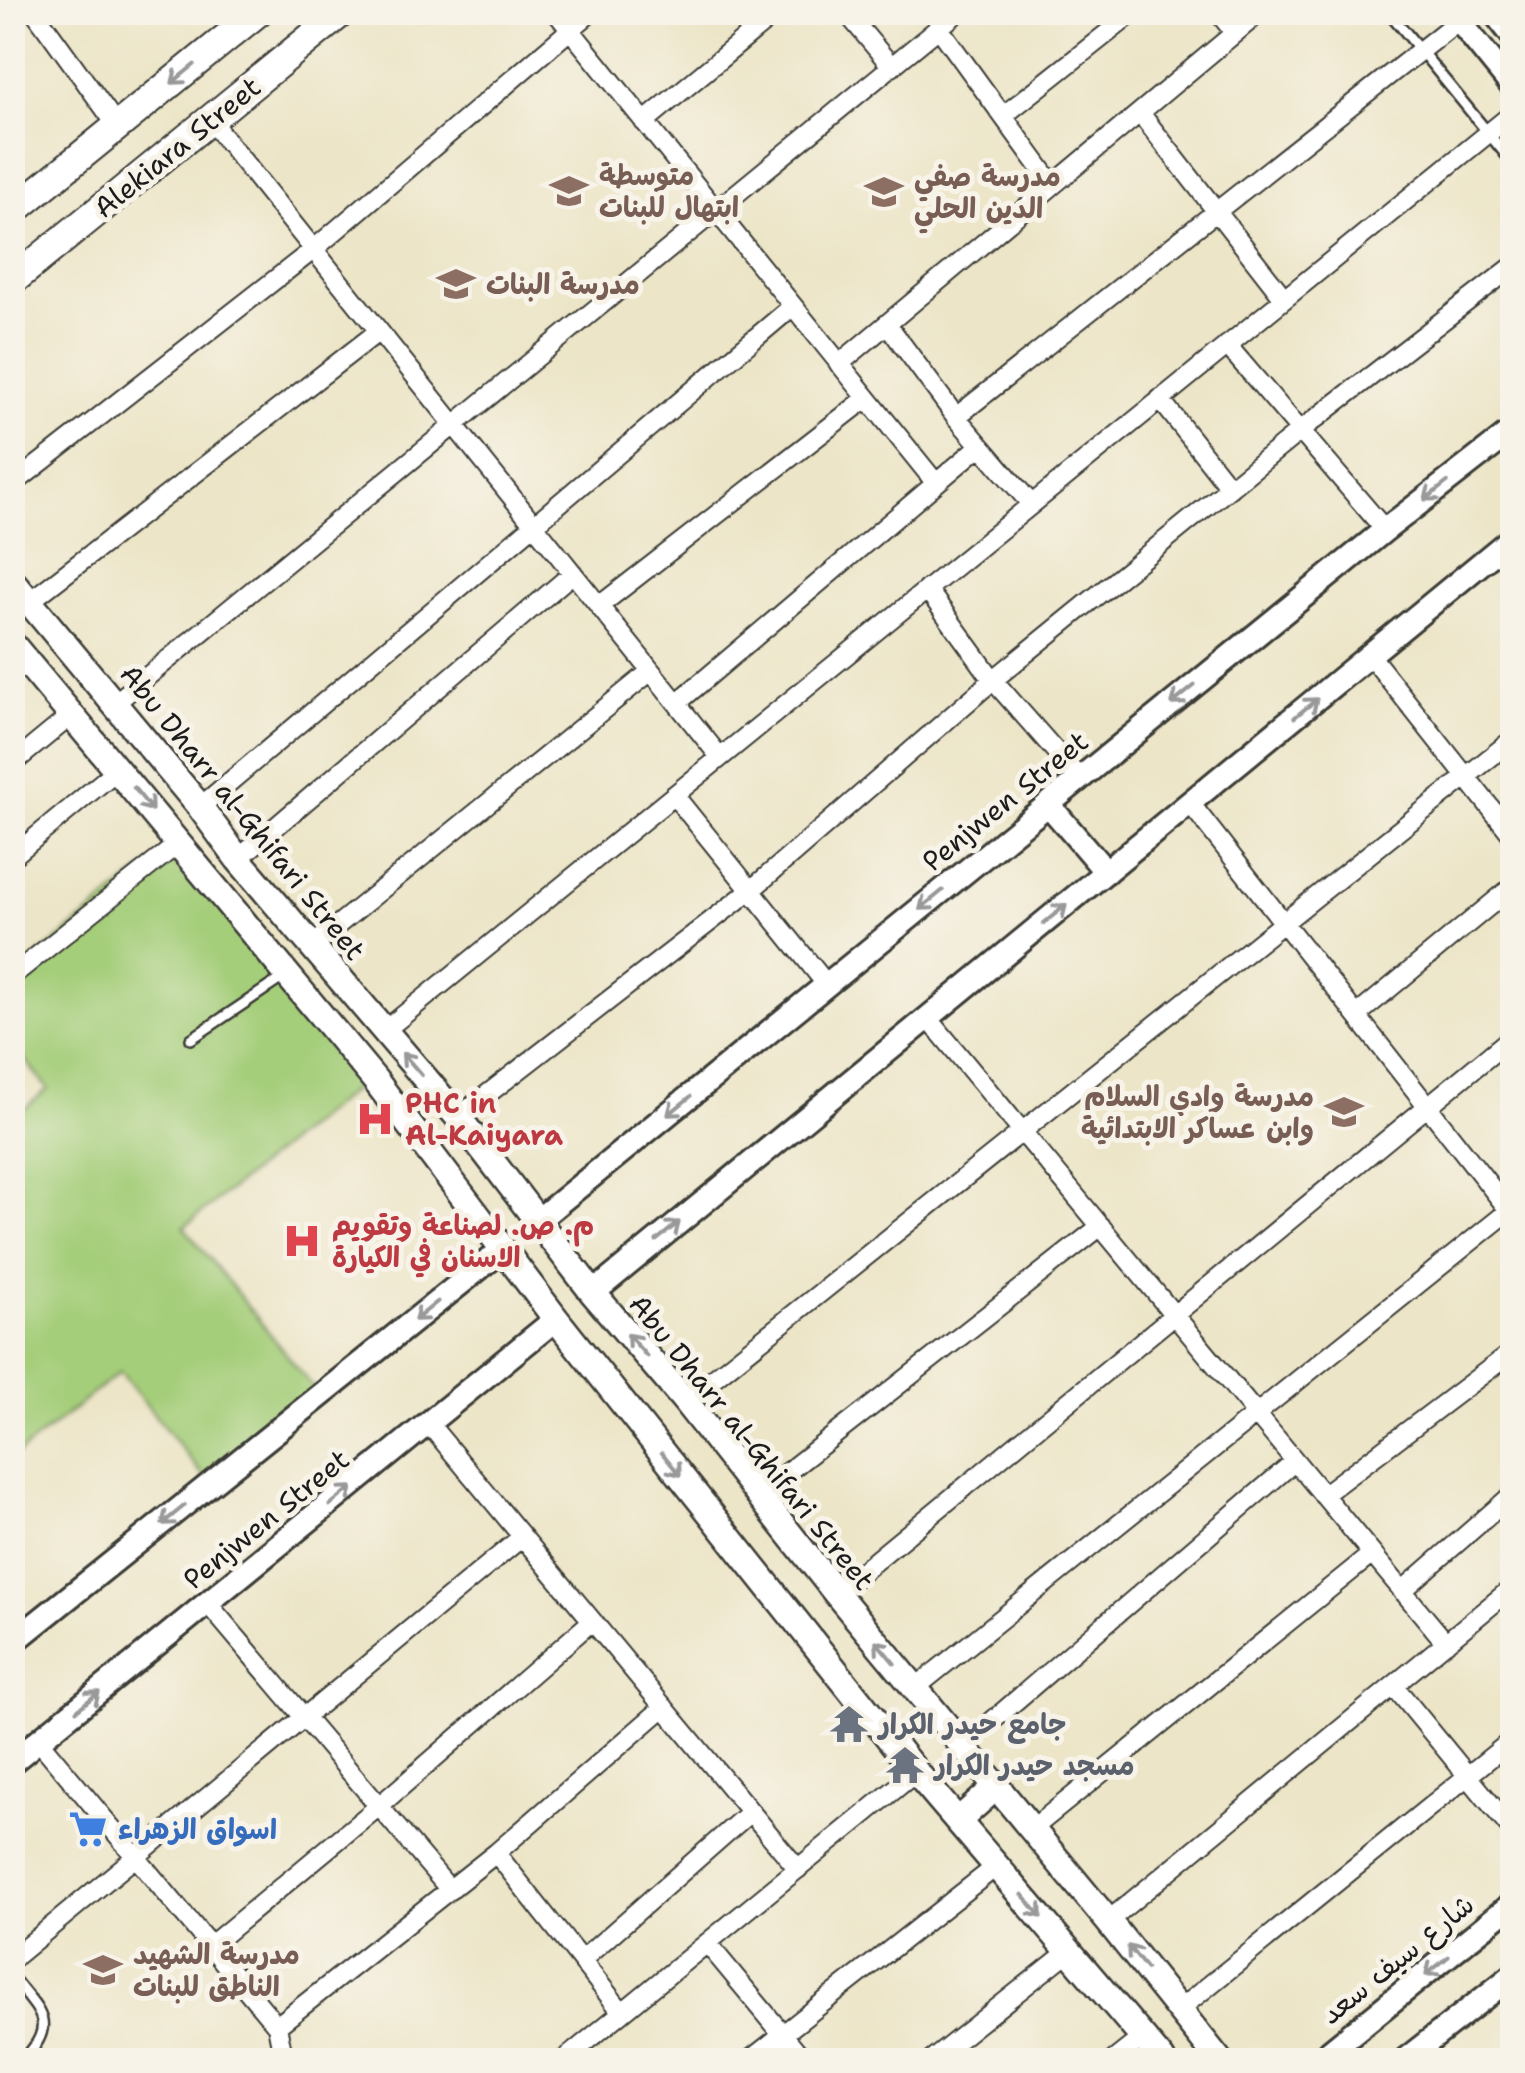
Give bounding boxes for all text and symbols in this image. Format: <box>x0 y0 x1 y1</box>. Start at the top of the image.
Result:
one-way arrow <box>170 63 196 85</box>
street label: Alekiara Street <box>86 68 268 226</box>
place label: متوسطة ابتهال للبنات <box>599 156 739 226</box>
place label: مدرسة صفي الدين الحلي <box>914 157 1061 234</box>
school or university icon: متوسطة ابتهال للبنات <box>548 170 590 212</box>
school or university icon: مدرسة صفي الدين الحلي <box>863 171 905 213</box>
school or university icon: مدرسة البنات <box>435 263 477 305</box>
place label: مدرسة البنات <box>486 265 640 303</box>
one-way arrow <box>1423 479 1449 501</box>
street label: Abu Dharr al-Ghifari Street <box>112 656 374 968</box>
one-way arrow <box>1170 684 1196 706</box>
one-way arrow <box>1292 697 1318 719</box>
street label: Penjwen Street <box>914 722 1096 880</box>
one-way arrow <box>132 785 154 811</box>
one-way arrow <box>918 889 944 911</box>
one-way arrow <box>1041 903 1067 925</box>
one-way arrow <box>401 1052 424 1077</box>
place label: مدرسة وادي السلام وابن عساكر الابتدائية <box>1081 1077 1314 1147</box>
place label: PHC in Al-Kaiyara <box>405 1084 563 1154</box>
school or university icon: مدرسة وادي السلام وابن عساكر الابتدائية <box>1323 1091 1365 1133</box>
one-way arrow <box>666 1094 693 1116</box>
hospital icon: PHC in Al-Kaiyara <box>354 1098 396 1140</box>
place label: م. ص. لصناعة وتقويم الاسنان في الكيارة <box>332 1206 594 1278</box>
hospital icon: م. ص. لصناعة وتقويم الاسنان في الكيارة <box>281 1220 323 1262</box>
one-way arrow <box>655 1220 681 1242</box>
street label: Abu Dharr al-Ghifari Street <box>621 1286 883 1598</box>
one-way arrow <box>413 1300 439 1322</box>
one-way arrow <box>626 1333 649 1358</box>
street label: Penjwen Street <box>175 1440 357 1598</box>
one-way arrow <box>660 1451 682 1477</box>
one-way arrow <box>327 1486 353 1508</box>
one-way arrow <box>160 1504 186 1526</box>
one-way arrow <box>874 1640 896 1666</box>
one-way arrow <box>75 1690 101 1712</box>
temple icon: جامع حيدر الكرار <box>828 1703 870 1745</box>
place label: جامع حيدر الكرار <box>876 1705 1066 1744</box>
temple icon: مسجد حيدر الكرار <box>884 1744 926 1786</box>
place label: مسجد حيدر الكرار <box>932 1746 1135 1784</box>
supermarket icon: اسواق الزهراء <box>67 1808 109 1850</box>
place label: اسواق الزهراء <box>118 1810 277 1848</box>
street label: شارع سيف سعد <box>1312 1885 1482 2033</box>
one-way arrow <box>1021 1892 1043 1918</box>
place label: مدرسة الشهيد الناطق للبنات <box>133 1935 300 2005</box>
one-way arrow <box>1126 1944 1148 1970</box>
school or university icon: مدرسة الشهيد الناطق للبنات <box>82 1949 124 1991</box>
one-way arrow <box>1424 1955 1450 1977</box>

